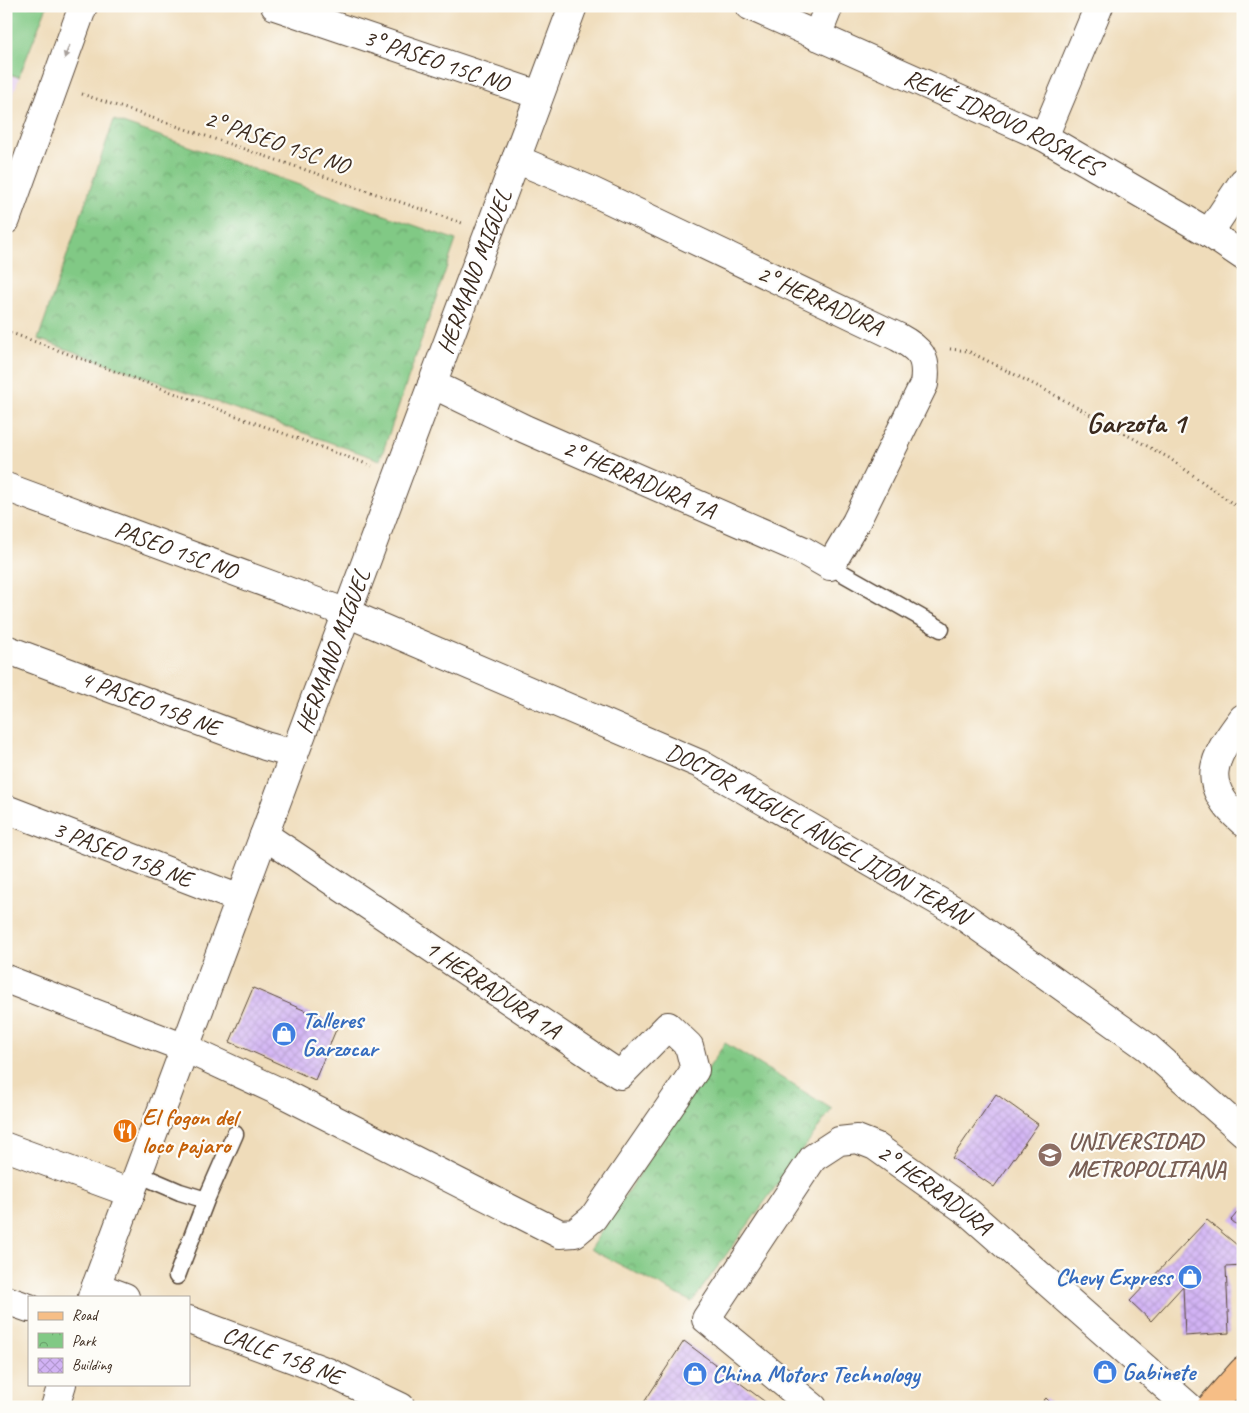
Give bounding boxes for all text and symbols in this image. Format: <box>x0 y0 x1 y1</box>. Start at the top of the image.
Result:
street label: 3° PASEO 15C NO <box>360 22 515 100</box>
one-way arrow <box>63 45 71 60</box>
street label: RENÉ IDROVO ROSALES <box>900 62 1110 184</box>
street label: 2° PASEO 15C NO <box>201 103 356 182</box>
street label: HERMANO MIGUEL <box>430 185 518 358</box>
street label: 2° HERRADURA <box>753 258 888 342</box>
district label: Garzota 1 <box>1086 404 1189 441</box>
street label: 2° HERRADURA 1A <box>558 432 721 526</box>
street label: PASEO 15C NO <box>111 514 244 587</box>
street label: HERMANO MIGUEL <box>288 564 377 738</box>
street label: 4 PASEO 15B NE <box>76 663 227 744</box>
street label: DOCTOR MIGUEL ÁNGEL JIJÓN TERÁN <box>661 736 979 933</box>
street label: 3 PASEO 15B NE <box>49 814 199 895</box>
street label: 1 HERRADURA 1A <box>420 933 567 1046</box>
place label: Talleres Garzocar <box>302 1005 380 1063</box>
shop icon: Talleres Garzocar <box>271 1021 297 1047</box>
place label: El fogon del loco pajaro <box>142 1102 242 1160</box>
restaurant icon: El fogon del loco pajaro <box>112 1118 138 1144</box>
place label: UNIVERSIDAD METROPOLITANA <box>1068 1126 1227 1184</box>
street label: 2° HERRADURA <box>871 1137 999 1242</box>
school or university icon: UNIVERSIDAD METROPOLITANA <box>1037 1142 1063 1168</box>
place label: Chevy Express <box>1055 1262 1175 1292</box>
shop icon: Chevy Express <box>1177 1264 1203 1290</box>
legend <box>28 1296 190 1386</box>
text: Road <box>72 1306 99 1325</box>
street label: CALLE 15B NE <box>219 1319 350 1393</box>
text: Park <box>72 1332 97 1351</box>
text: Building <box>72 1356 112 1375</box>
place label: Gabinete <box>1122 1357 1197 1387</box>
place label: China Motors Technology <box>712 1359 921 1389</box>
shop icon: Gabinete <box>1092 1359 1118 1385</box>
shop icon: China Motors Technology <box>682 1361 708 1387</box>

